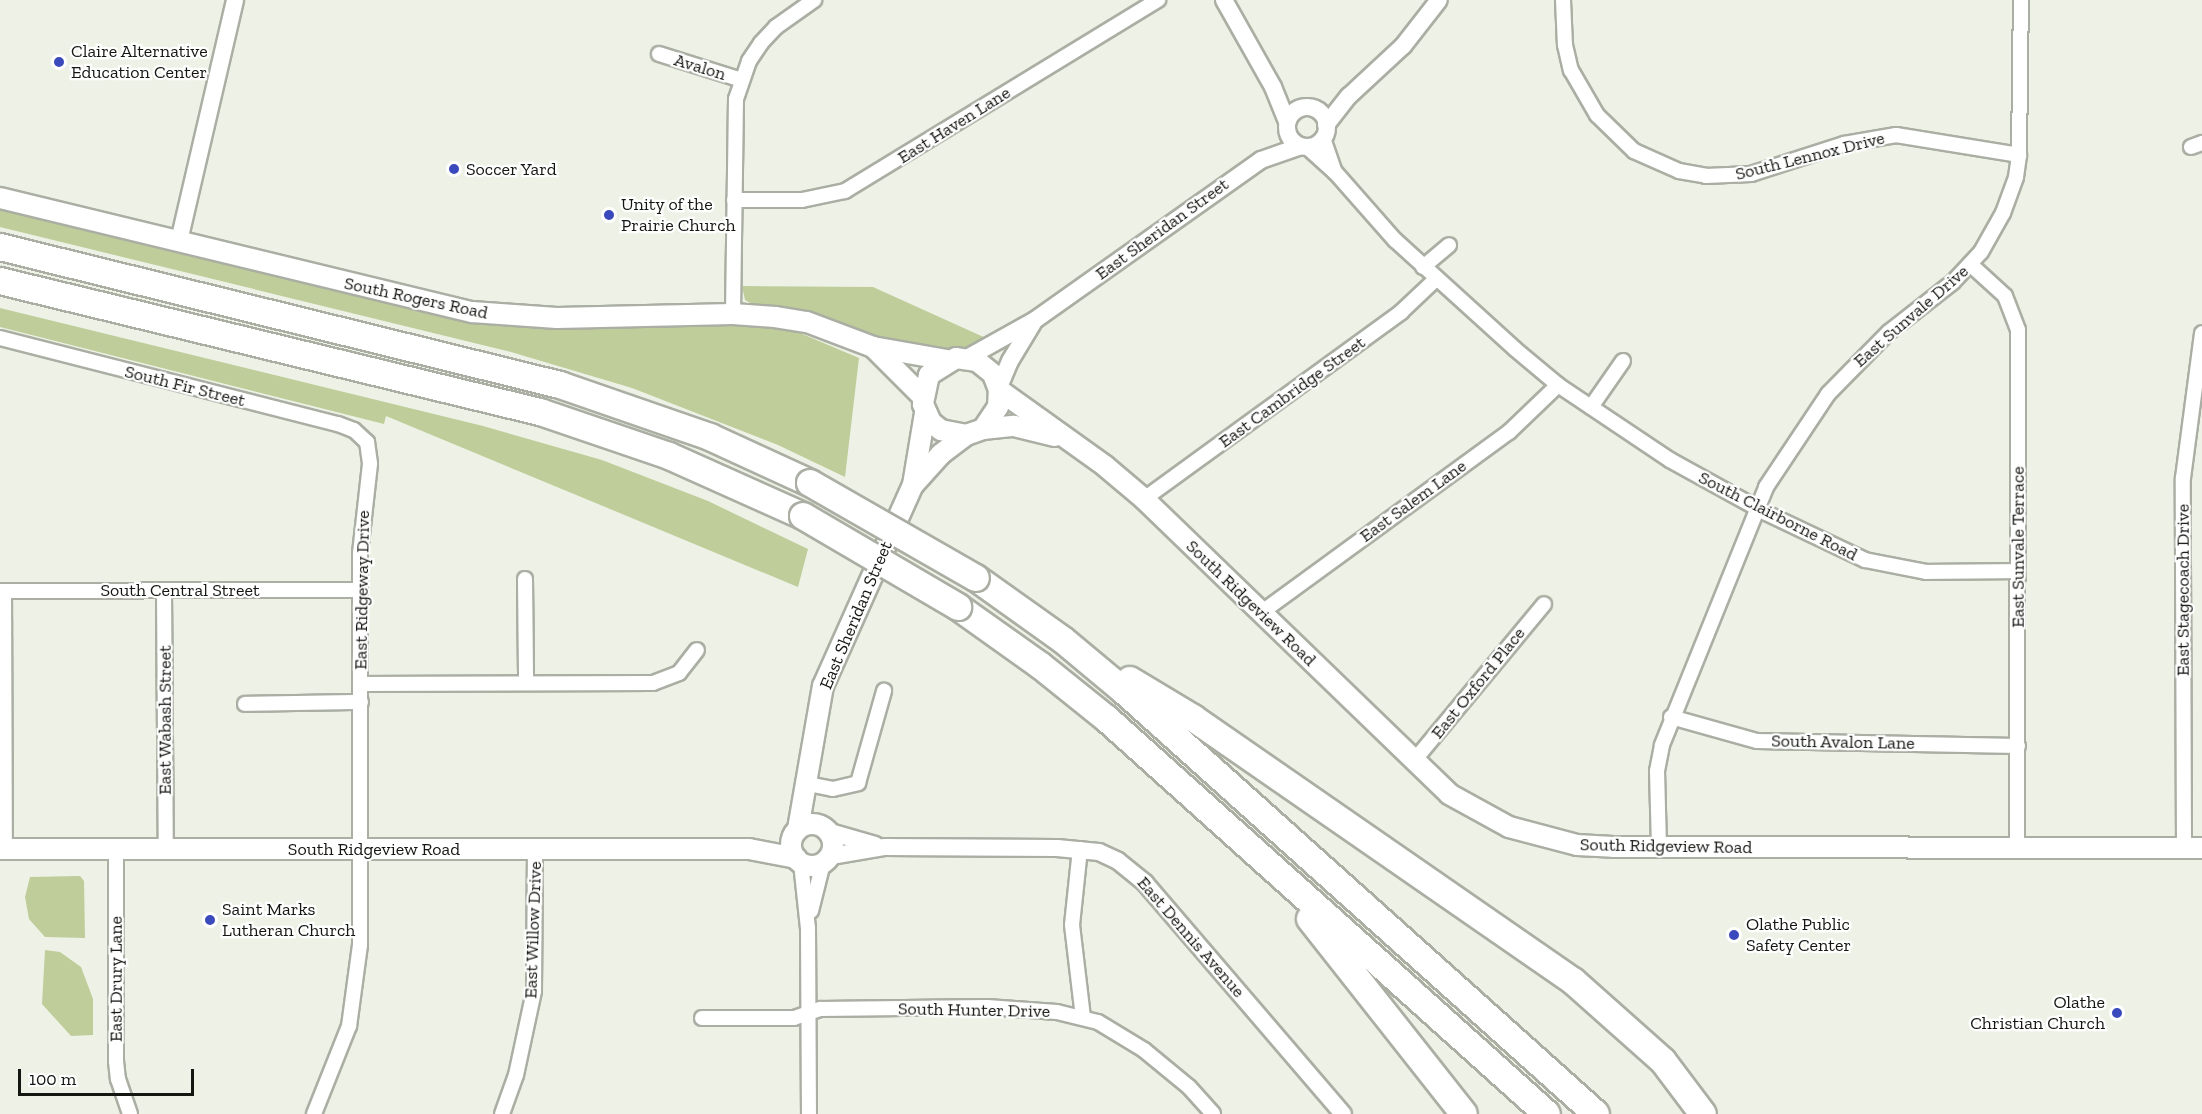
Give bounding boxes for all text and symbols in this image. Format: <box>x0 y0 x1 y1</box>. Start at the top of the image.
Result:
place label: Claire Alternative Education Center <box>71 41 208 84</box>
street label: Avalon <box>671 49 729 85</box>
marker: Claire Alternative Education Center <box>52 55 66 69</box>
street label: East Haven Lane <box>894 82 1014 168</box>
street label: South Lennox Drive <box>1733 127 1887 185</box>
place label: Soccer Yard <box>466 158 557 180</box>
marker: Soccer Yard <box>447 162 461 176</box>
street label: East Sheridan Street <box>1091 174 1233 284</box>
place label: Unity of the Prairie Church <box>621 194 736 236</box>
marker: Unity of the Prairie Church <box>602 208 616 222</box>
street label: East Sunvale Drive <box>1849 260 1973 372</box>
street label: South Rogers Road <box>342 272 490 324</box>
street label: East Cambridge Street <box>1215 332 1369 452</box>
street label: South Fir Street <box>122 361 248 411</box>
street label: East Salem Lane <box>1356 455 1470 547</box>
street label: East Sunvale Terrace <box>2007 466 2029 628</box>
street label: South Clairborne Road <box>1695 467 1861 565</box>
street label: East Stagecoach Drive <box>2172 504 2194 676</box>
street label: East Ridgeway Drive <box>350 510 374 670</box>
street label: South Ridgeview Road <box>1181 535 1321 671</box>
street label: East Sheridan Street <box>815 538 897 692</box>
street label: South Central Street <box>100 579 260 601</box>
street label: East Oxford Place <box>1426 623 1530 743</box>
street label: East Wabash Street <box>154 645 176 795</box>
street label: South Avalon Lane <box>1771 730 1915 754</box>
street label: South Ridgeview Road <box>1579 834 1753 858</box>
street label: South Ridgeview Road <box>288 838 460 860</box>
street label: East Willow Drive <box>520 860 546 1000</box>
street label: East Dennis Avenue <box>1132 872 1250 1002</box>
place label: Saint Marks Lutheran Church <box>222 899 355 942</box>
marker: Saint Marks Lutheran Church <box>203 913 217 927</box>
place label: Olathe Public Safety Center <box>1746 914 1851 956</box>
street label: East Drury Lane <box>105 916 127 1042</box>
marker: Olathe Public Safety Center <box>1727 928 1741 942</box>
place label: Olathe Christian Church <box>1970 992 2105 1034</box>
street label: South Hunter Drive <box>898 998 1050 1022</box>
marker: Olathe Christian Church <box>2110 1006 2124 1020</box>
scale bar <box>21 1057 196 1095</box>
text: 100 m <box>29 1068 76 1090</box>

